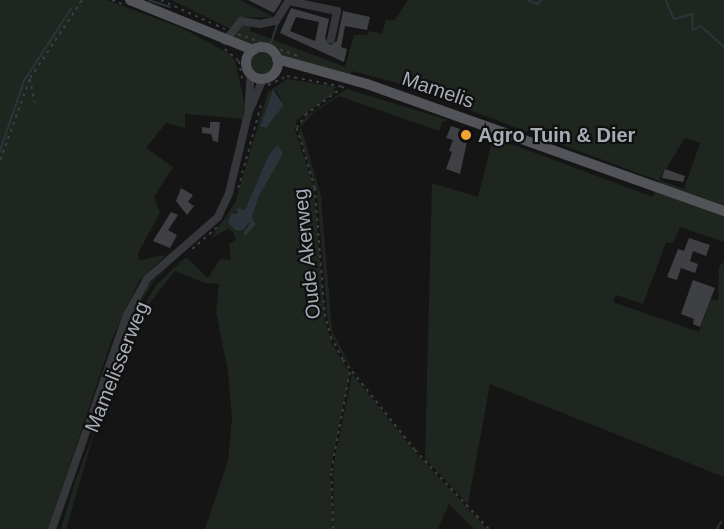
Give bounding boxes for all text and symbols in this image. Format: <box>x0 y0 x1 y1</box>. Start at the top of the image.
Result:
street label: Mamelis <box>399 67 477 113</box>
place label: Agro Tuin & Dier <box>478 123 635 147</box>
marker: Agro Tuin & Dier <box>459 128 473 142</box>
street label: Oude Akerweg <box>288 187 326 321</box>
street label: Mamelisserweg <box>80 298 154 436</box>

